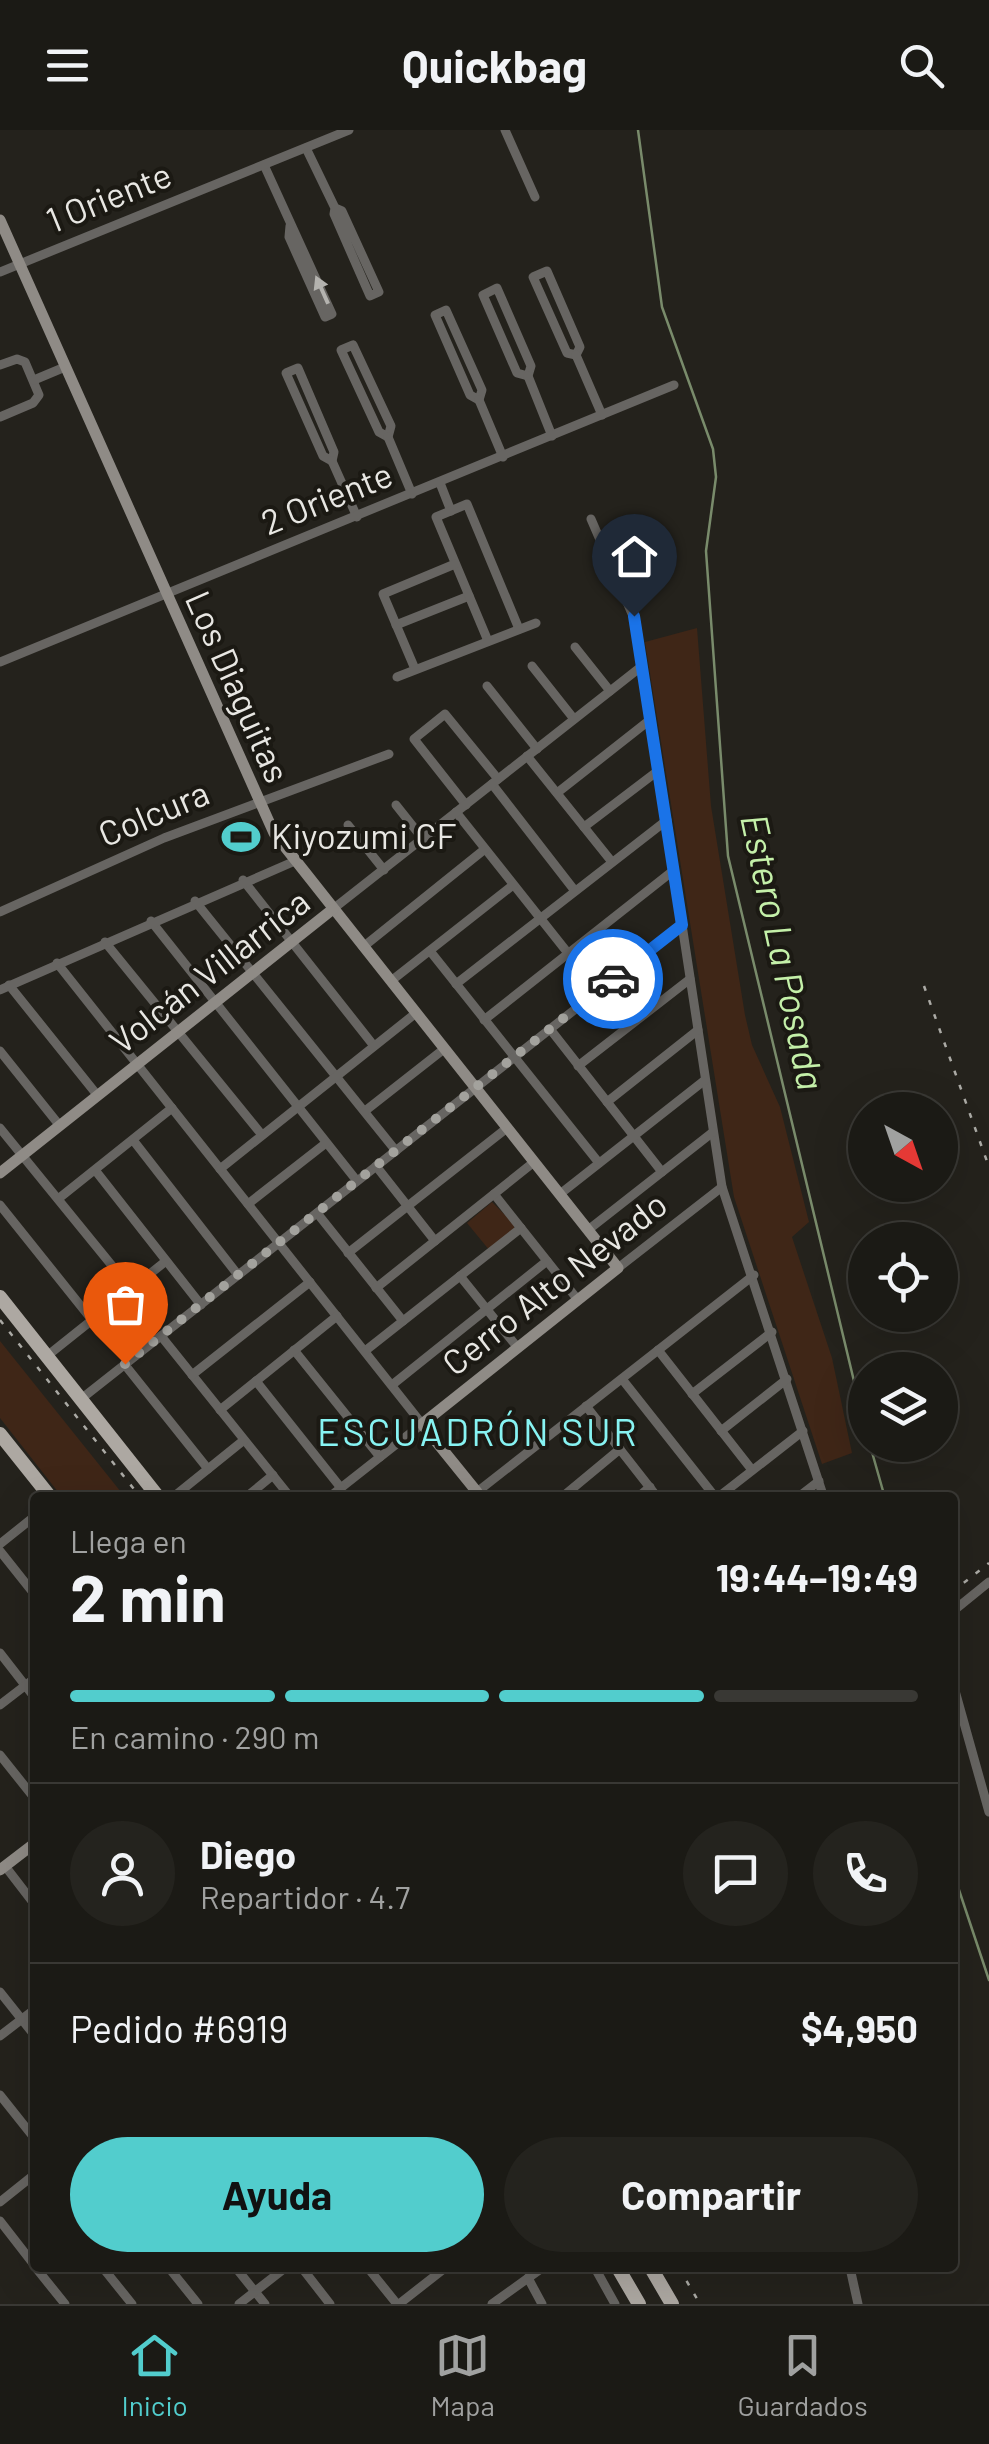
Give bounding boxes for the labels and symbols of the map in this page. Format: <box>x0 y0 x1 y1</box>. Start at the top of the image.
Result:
street label: 1 Oriente <box>40 152 177 240</box>
one-way arrow <box>314 275 330 305</box>
street label: 2 Oriente <box>255 452 398 542</box>
pin <box>592 514 677 617</box>
street label: Los Diaguitas <box>178 584 300 788</box>
street label: Colcura <box>92 770 215 854</box>
water label: Estero La Posada <box>732 809 836 1094</box>
place label: Kiyozumi CF <box>271 814 456 856</box>
sports icon: Kiyozumi CF <box>220 816 262 858</box>
street label: Volcán Villarrica <box>101 879 317 1061</box>
courier <box>563 929 663 1029</box>
north arrow <box>848 1092 958 1202</box>
street label: Cerro Alto Nevado <box>433 1182 674 1383</box>
pin <box>83 1262 168 1365</box>
district label: ESCUADRÓN SUR <box>317 1408 639 1454</box>

